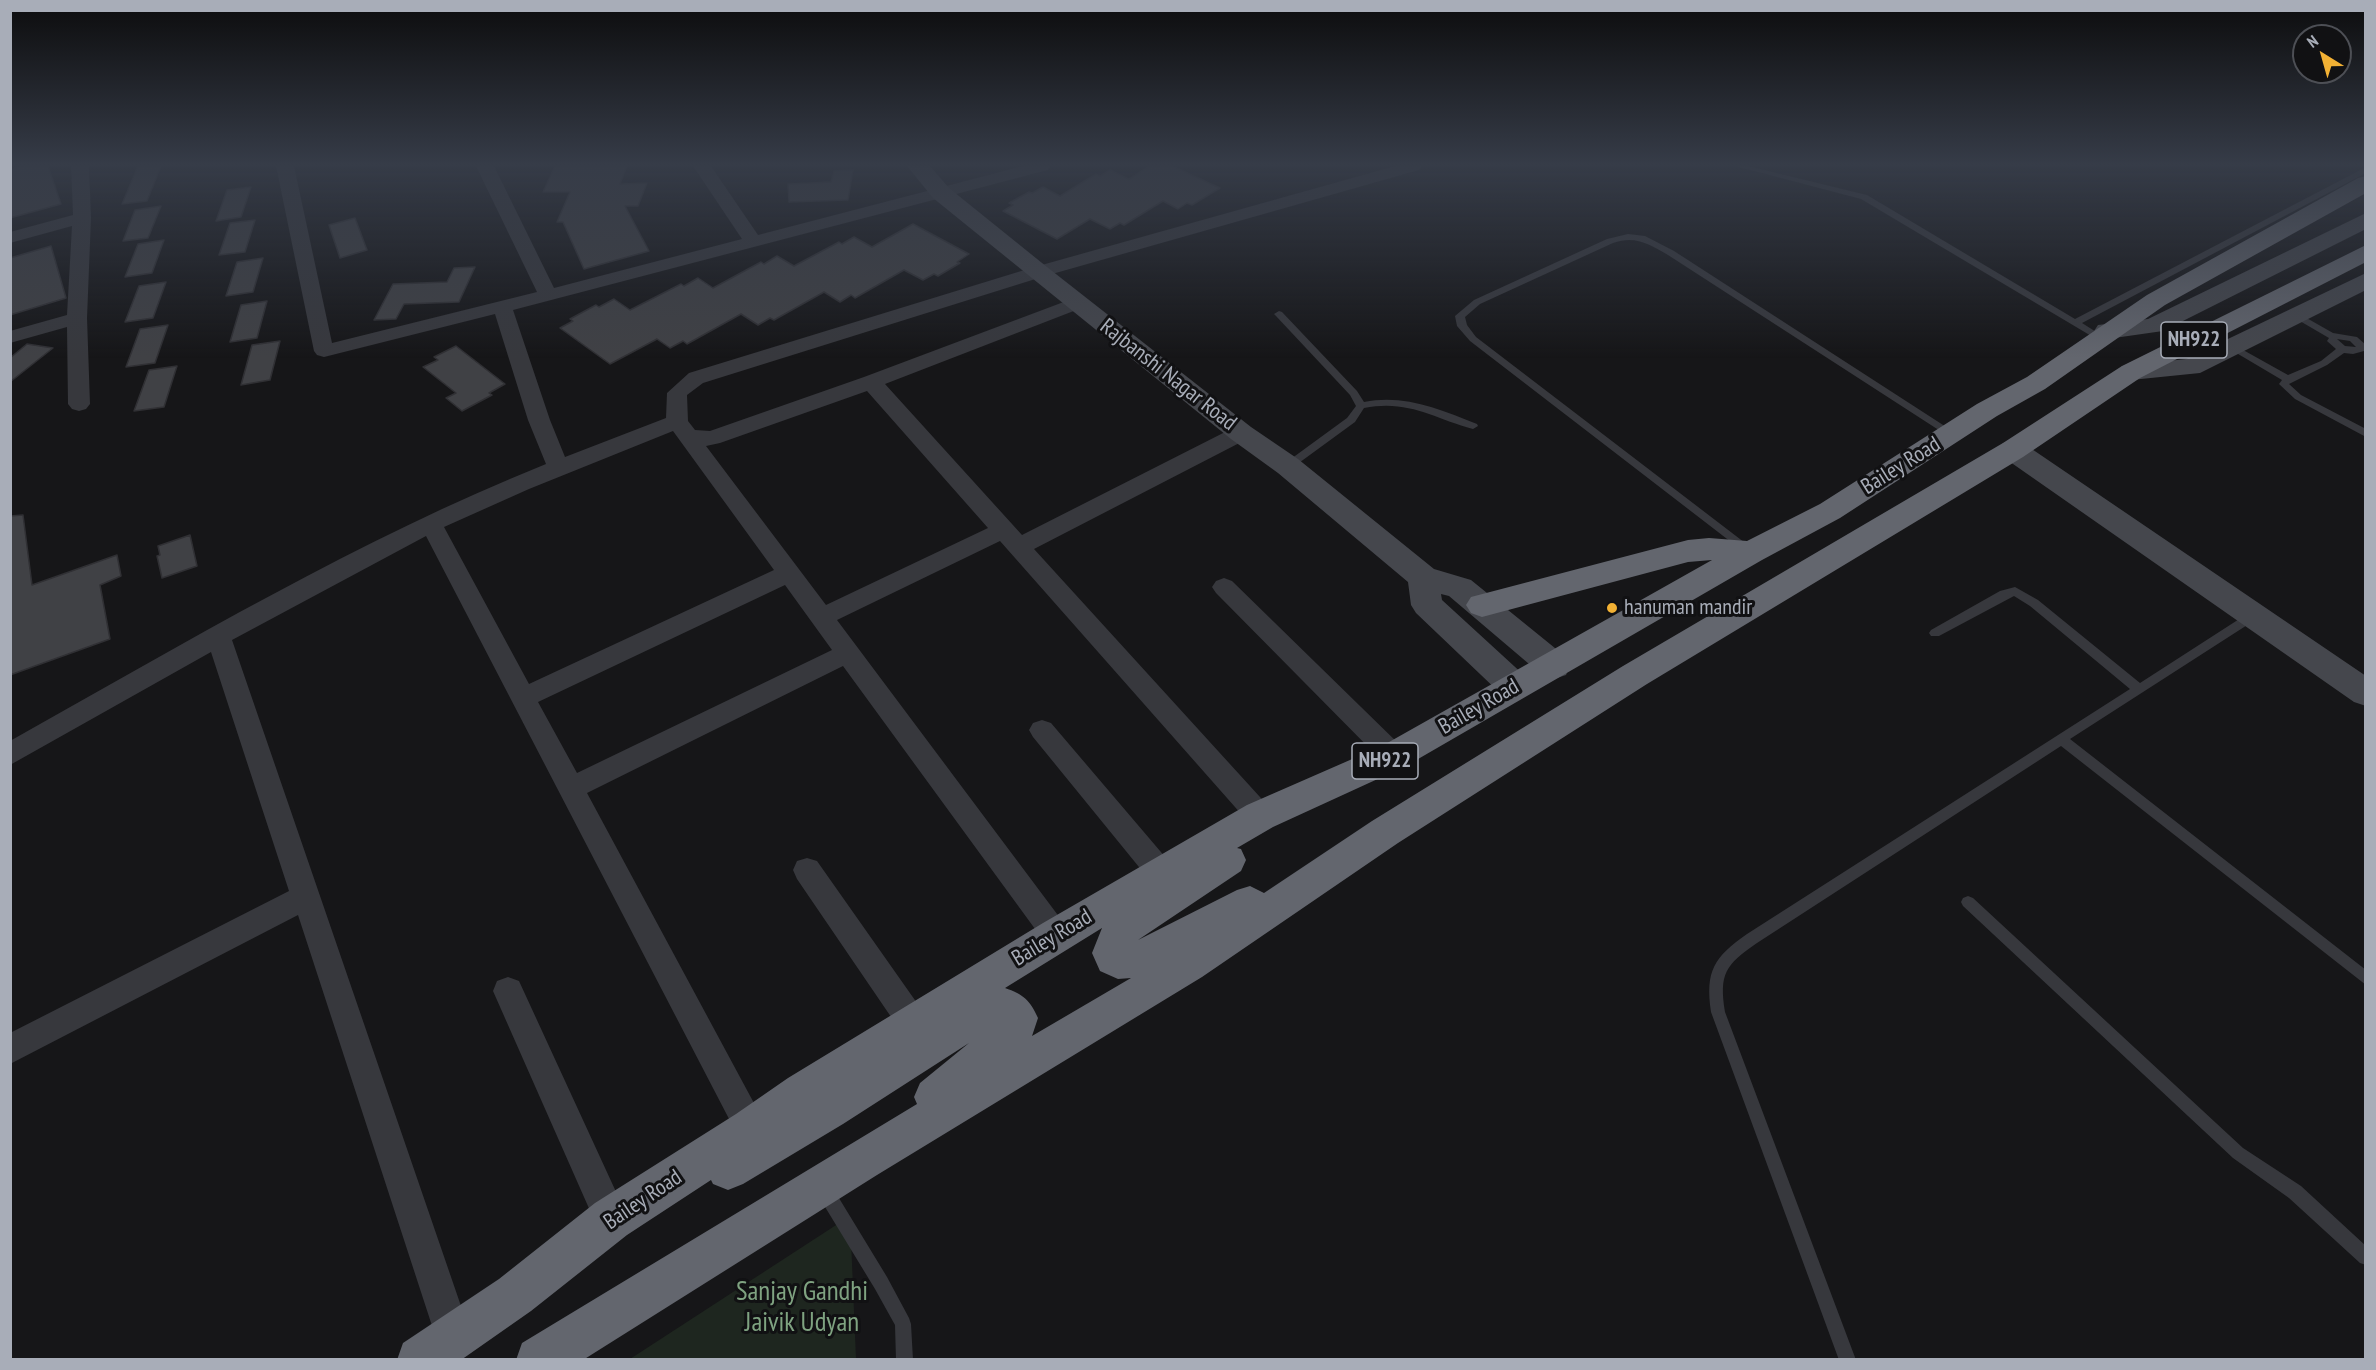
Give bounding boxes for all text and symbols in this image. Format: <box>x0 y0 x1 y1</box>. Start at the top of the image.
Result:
north arrow <box>2292 24 2352 84</box>
text: N <box>2303 31 2322 52</box>
street label: Rajbanshi Nagar Road <box>1095 314 1241 436</box>
road number: NH922 <box>2161 322 2227 358</box>
street label: Bailey Road <box>1857 431 1945 501</box>
place label: hanuman mandir <box>1624 595 1752 621</box>
marker: hanuman mandir <box>1605 601 1619 615</box>
street label: Bailey Road <box>1434 674 1524 740</box>
road number: NH922 <box>1352 743 1418 779</box>
street label: Bailey Road <box>1007 904 1097 972</box>
street label: Bailey Road <box>599 1164 687 1236</box>
park label: Sanjay Gandhi Jaivik Udyan <box>736 1276 868 1339</box>

